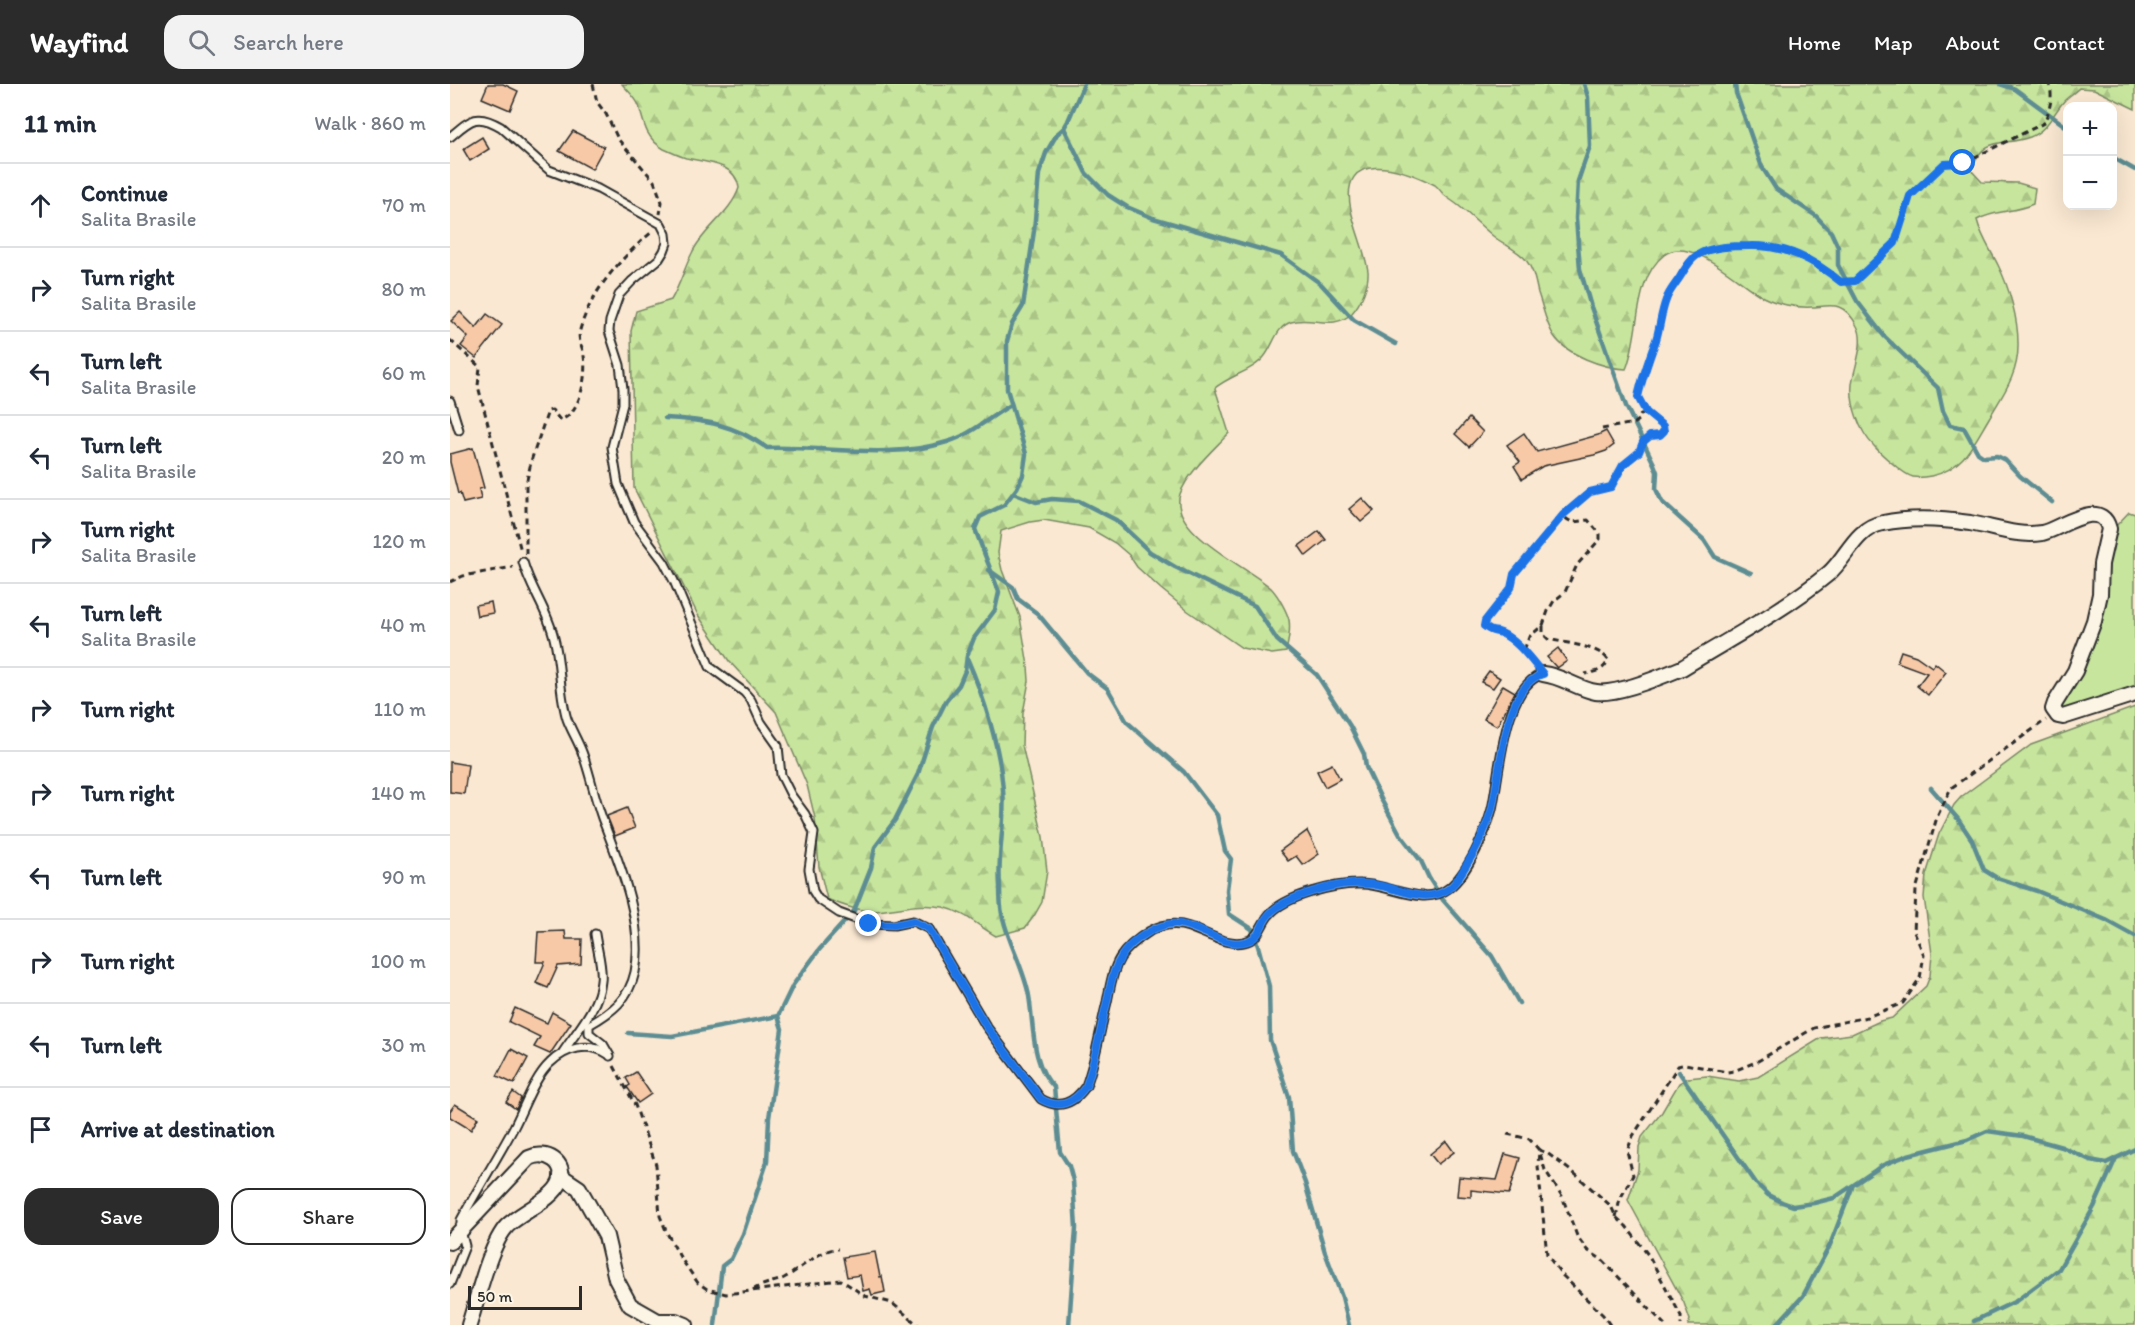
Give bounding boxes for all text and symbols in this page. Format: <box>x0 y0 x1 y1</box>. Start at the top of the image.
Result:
search box <box>164 15 584 69</box>
text: Wayfind <box>30 25 128 59</box>
icon: search <box>185 26 218 59</box>
text: Search here <box>233 29 344 56</box>
text: Home <box>1788 30 1841 55</box>
text: Map <box>1874 30 1913 55</box>
text: About <box>1946 30 2000 55</box>
text: Contact <box>2033 30 2105 55</box>
map controls <box>2063 102 2117 210</box>
button: + <box>2063 102 2117 156</box>
text: 11 min <box>24 107 96 139</box>
text: Walk · 860 m <box>314 111 426 135</box>
route start <box>1949 149 1975 175</box>
button: − <box>2063 156 2117 210</box>
text: Continue <box>81 180 168 207</box>
icon: ahead <box>24 189 57 222</box>
text: 70 m <box>382 193 426 217</box>
text: Salita Brasile <box>81 207 196 231</box>
text: Turn right <box>81 264 175 291</box>
icon: right <box>24 273 57 306</box>
text: 80 m <box>381 277 426 301</box>
text: Salita Brasile <box>81 291 196 315</box>
text: Turn left <box>81 348 162 375</box>
icon: left <box>24 357 57 390</box>
text: 60 m <box>382 361 426 385</box>
text: Salita Brasile <box>81 375 196 399</box>
text: Turn left <box>81 432 162 459</box>
icon: left <box>24 441 57 474</box>
text: 20 m <box>382 445 426 469</box>
text: Salita Brasile <box>81 459 196 483</box>
text: Turn right <box>81 516 175 543</box>
icon: right <box>24 525 57 558</box>
text: 120 m <box>373 529 426 553</box>
text: Salita Brasile <box>81 543 196 567</box>
text: Turn left <box>81 600 162 627</box>
icon: left <box>24 609 57 642</box>
text: 40 m <box>380 613 426 637</box>
text: Salita Brasile <box>81 627 196 651</box>
icon: right <box>24 693 57 726</box>
text: Turn right <box>81 696 175 723</box>
text: 110 m <box>374 697 426 721</box>
icon: right <box>24 777 57 810</box>
text: Turn right <box>81 780 175 807</box>
text: 140 m <box>371 781 426 805</box>
icon: left <box>24 861 57 894</box>
text: Turn left <box>81 864 162 891</box>
text: 90 m <box>382 865 426 889</box>
route end <box>855 910 881 936</box>
icon: right <box>24 945 57 978</box>
text: Turn right <box>81 948 175 975</box>
text: 100 m <box>371 949 426 973</box>
icon: left <box>24 1029 57 1062</box>
text: Turn left <box>81 1032 162 1059</box>
text: 30 m <box>381 1033 426 1057</box>
icon: arrive <box>24 1113 57 1146</box>
text: Arrive at destination <box>81 1116 275 1143</box>
button: Save <box>24 1188 219 1245</box>
button: Share <box>231 1188 426 1245</box>
scale bar <box>468 1283 582 1310</box>
text: 50 m <box>477 1287 512 1306</box>

